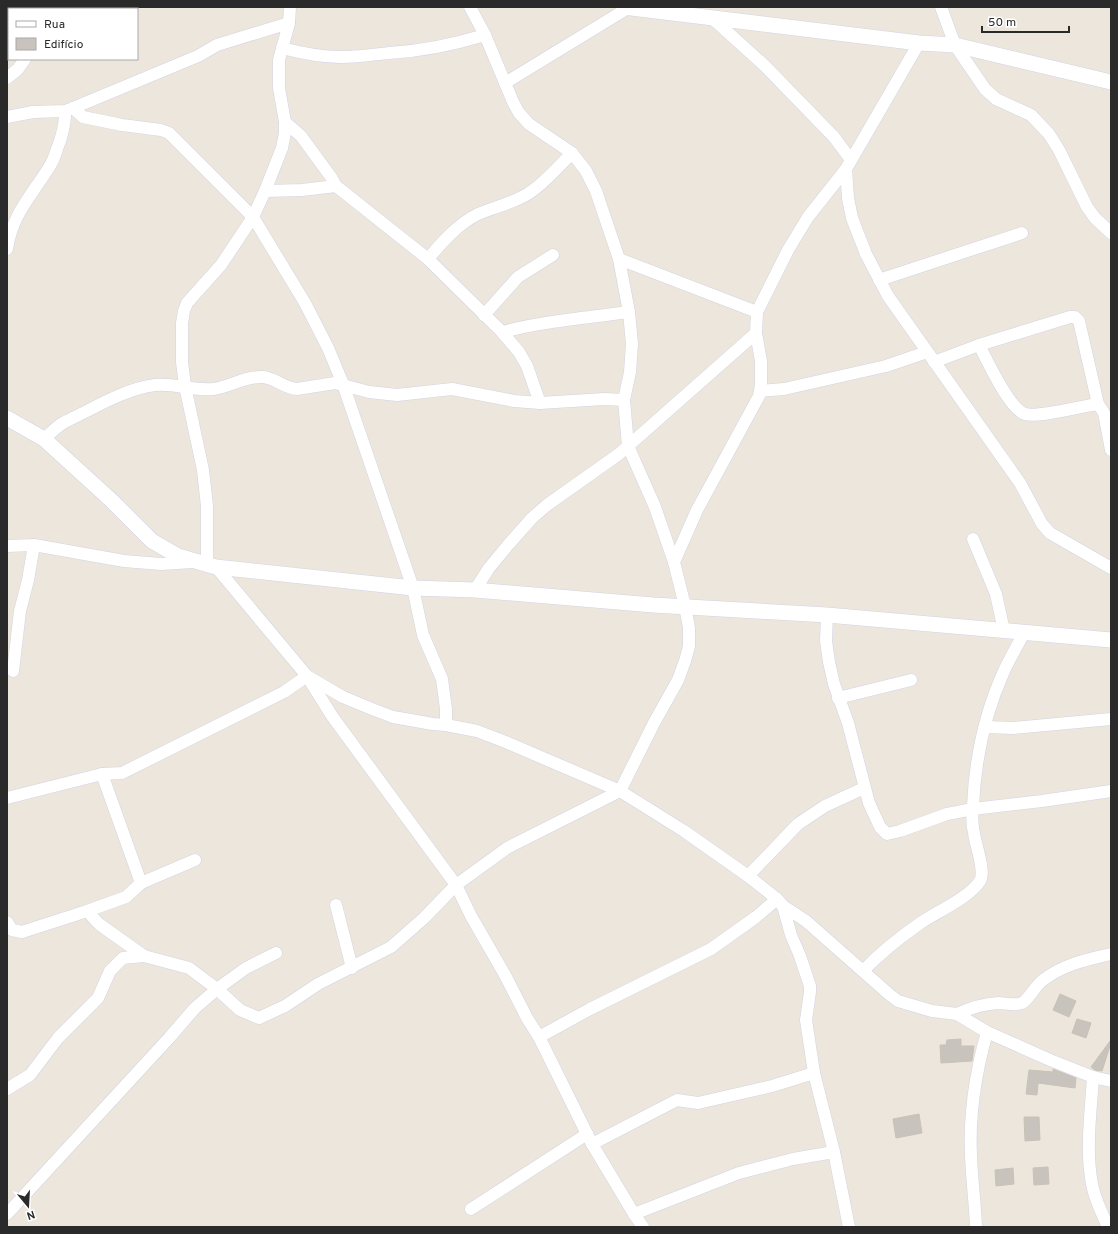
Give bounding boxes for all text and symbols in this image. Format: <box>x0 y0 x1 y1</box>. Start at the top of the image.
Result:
legend <box>8 8 138 60</box>
scale bar <box>982 8 1069 34</box>
text: 50 m <box>988 15 1016 31</box>
text: Rua <box>44 17 65 33</box>
text: Edifício <box>44 37 84 53</box>
north arrow <box>8 1186 48 1226</box>
text: N <box>25 1207 37 1222</box>

